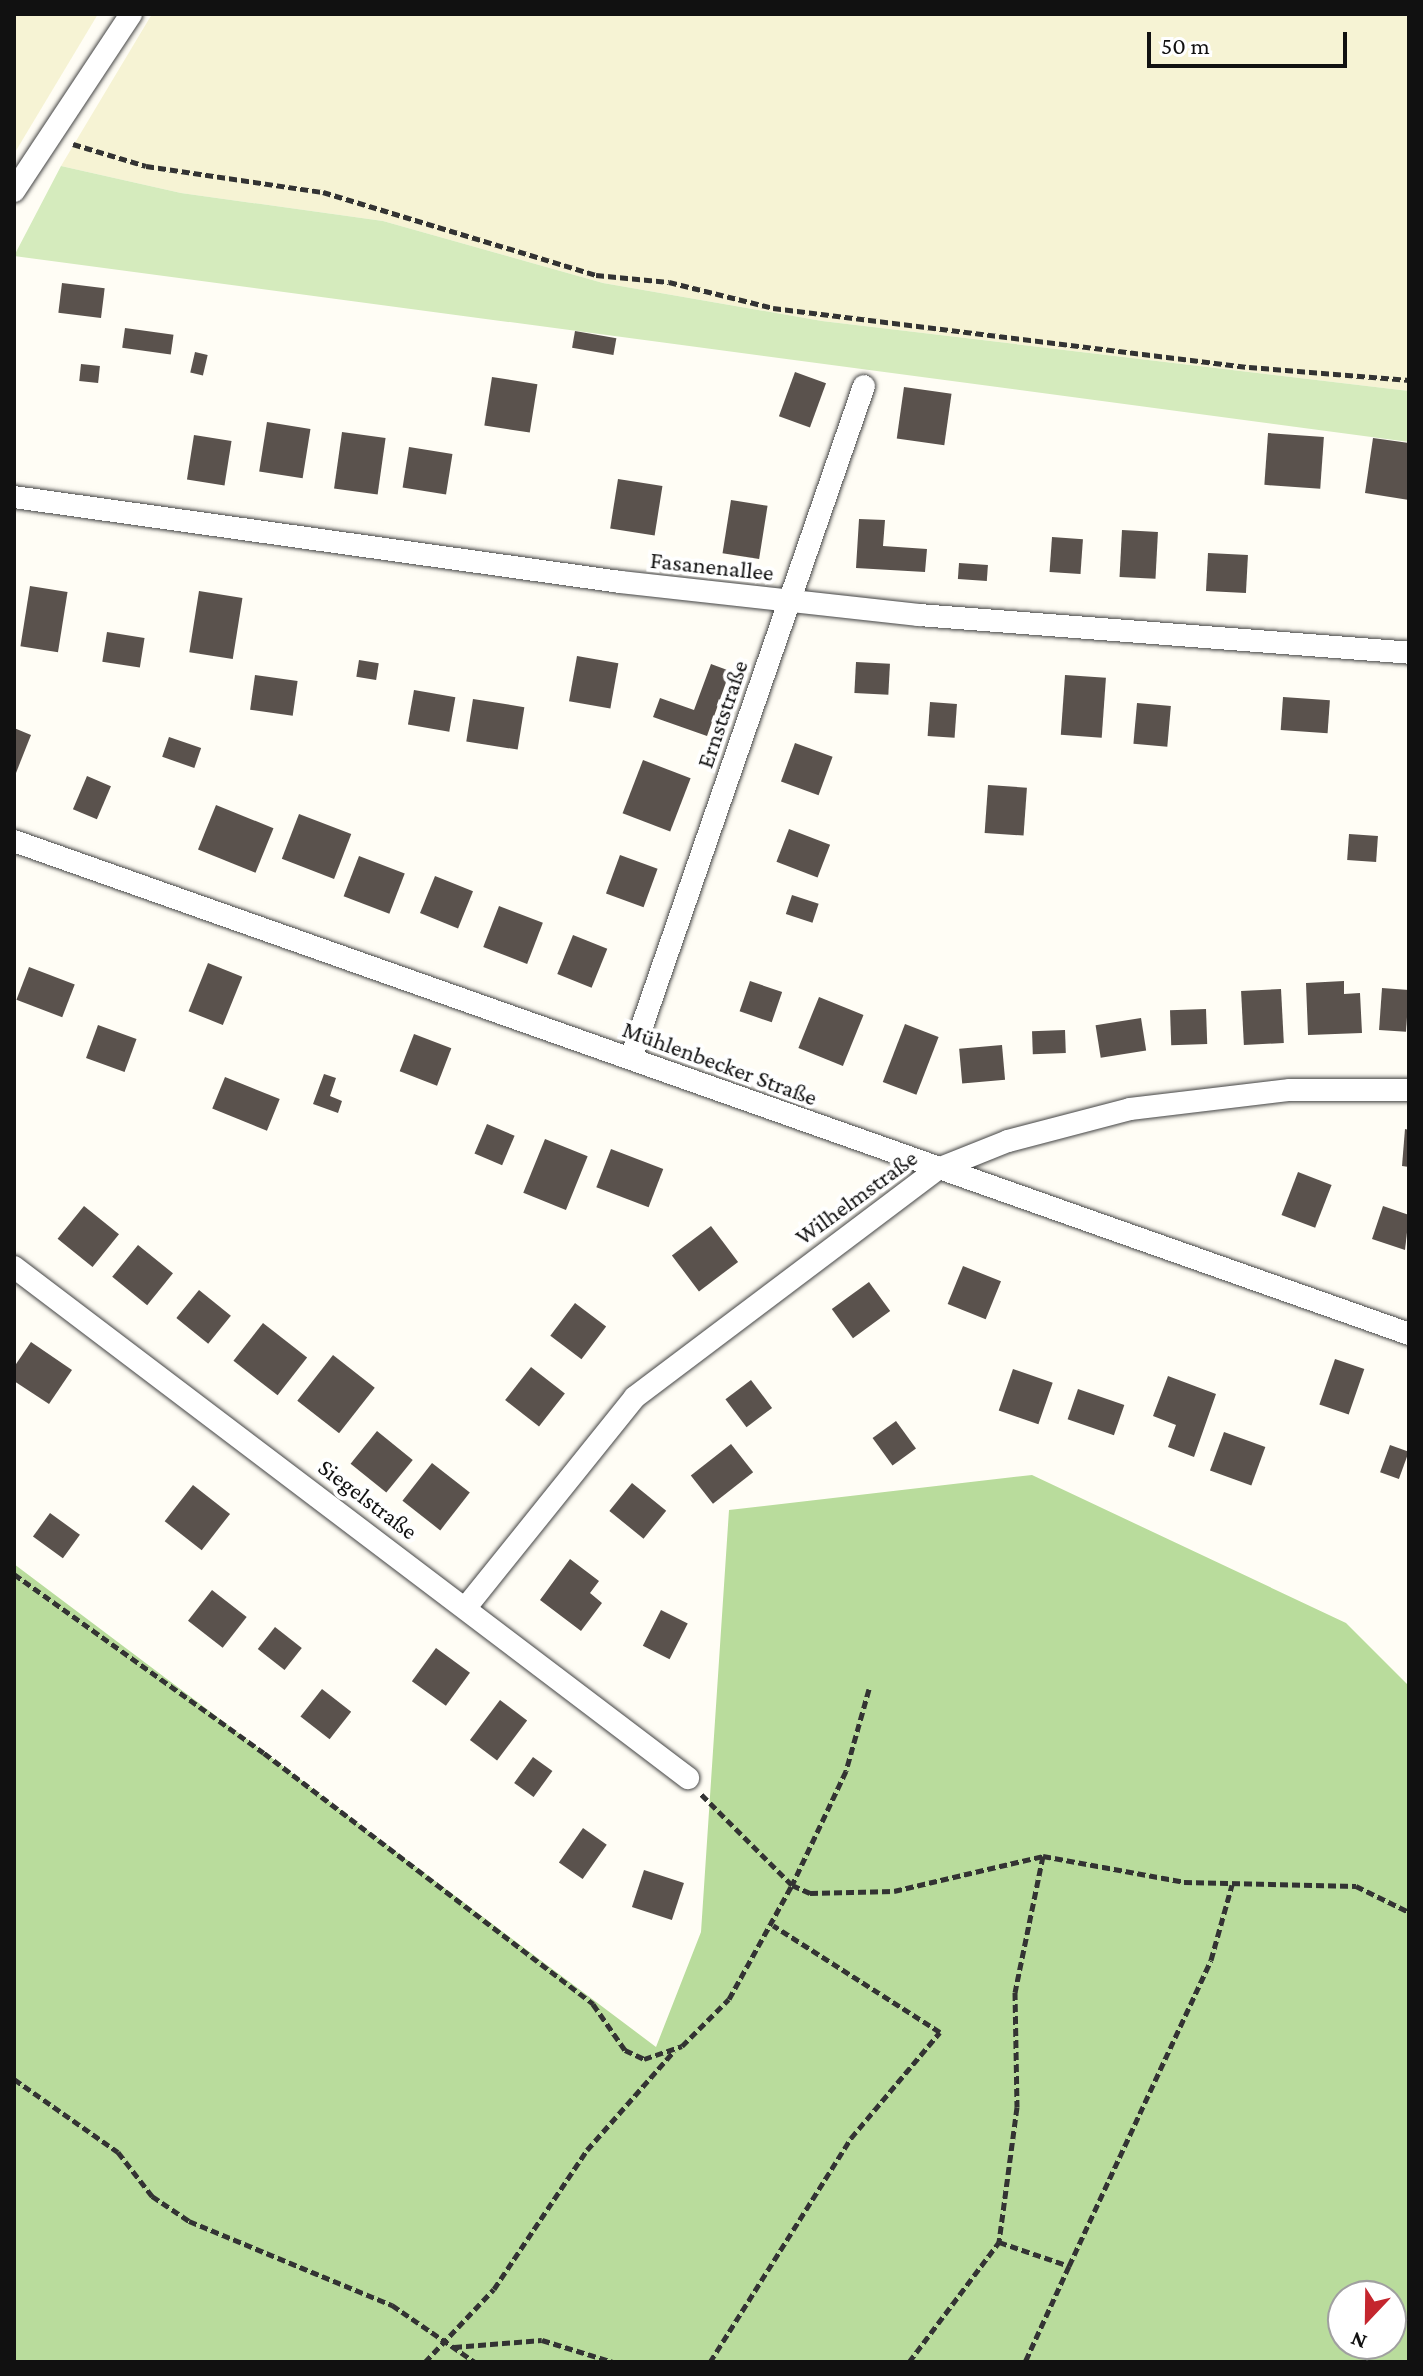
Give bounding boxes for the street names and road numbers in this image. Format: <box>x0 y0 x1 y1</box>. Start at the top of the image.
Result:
street label: Fasanenallee <box>649 545 775 587</box>
street label: Ernststraße <box>690 656 754 772</box>
street label: Mühlenbecker Straße <box>619 1014 821 1112</box>
street label: Wilhelmstraße <box>789 1143 923 1251</box>
street label: Siegelstraße <box>313 1452 423 1546</box>

